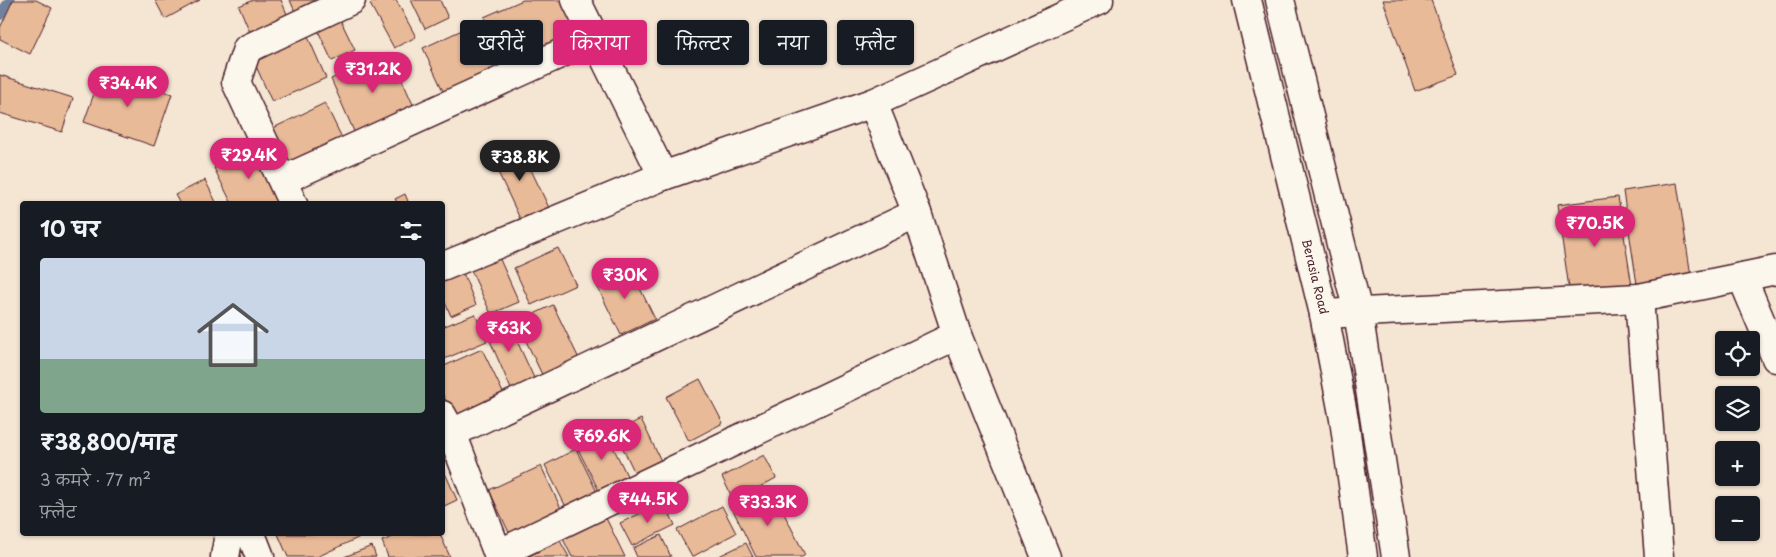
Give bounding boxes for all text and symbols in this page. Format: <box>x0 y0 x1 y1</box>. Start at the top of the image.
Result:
chip: खरीदें <box>460 20 543 65</box>
chip: किराया <box>553 20 647 65</box>
chip: फ़िल्टर <box>657 20 749 65</box>
chip: नया <box>759 20 827 65</box>
chip: फ़्लैट <box>837 20 914 65</box>
pin: ₹31.2K <box>332 52 414 94</box>
text: ₹31.2K <box>345 56 401 80</box>
pin: ₹34.4K <box>87 66 169 108</box>
text: ₹34.4K <box>99 70 157 94</box>
pin: ₹29.4K <box>208 138 290 180</box>
pin: ₹38.8K <box>479 140 561 182</box>
text: ₹29.4K <box>221 142 277 166</box>
text: ₹38.8K <box>491 144 549 168</box>
pin: ₹70.5K <box>1554 206 1636 248</box>
text: ₹70.5K <box>1566 210 1624 234</box>
text: 10 घर <box>40 212 100 244</box>
icon: filters <box>397 217 425 245</box>
street label: Berasia Road <box>1298 237 1334 316</box>
pin: ₹30K <box>595 258 655 300</box>
text: ₹30K <box>602 262 648 286</box>
icon: home <box>188 290 278 380</box>
pin: ₹63K <box>479 310 539 353</box>
text: ₹63K <box>487 315 531 339</box>
map controls <box>1715 331 1760 541</box>
button: locate <box>1715 331 1760 376</box>
button: layers <box>1715 386 1760 431</box>
pin: ₹69.6K <box>561 418 643 461</box>
text: ₹69.6K <box>573 423 631 447</box>
text: ₹38,800/माह <box>40 425 176 457</box>
button: + <box>1715 441 1760 486</box>
text: 3 कमरे · 77 m² <box>40 467 151 491</box>
pin: ₹44.5K <box>607 482 689 524</box>
pin: ₹33.3K <box>727 484 809 527</box>
text: ₹44.5K <box>618 486 678 510</box>
text: ₹33.3K <box>739 489 797 513</box>
button: − <box>1715 496 1760 541</box>
text: फ़्लैट <box>40 499 76 523</box>

